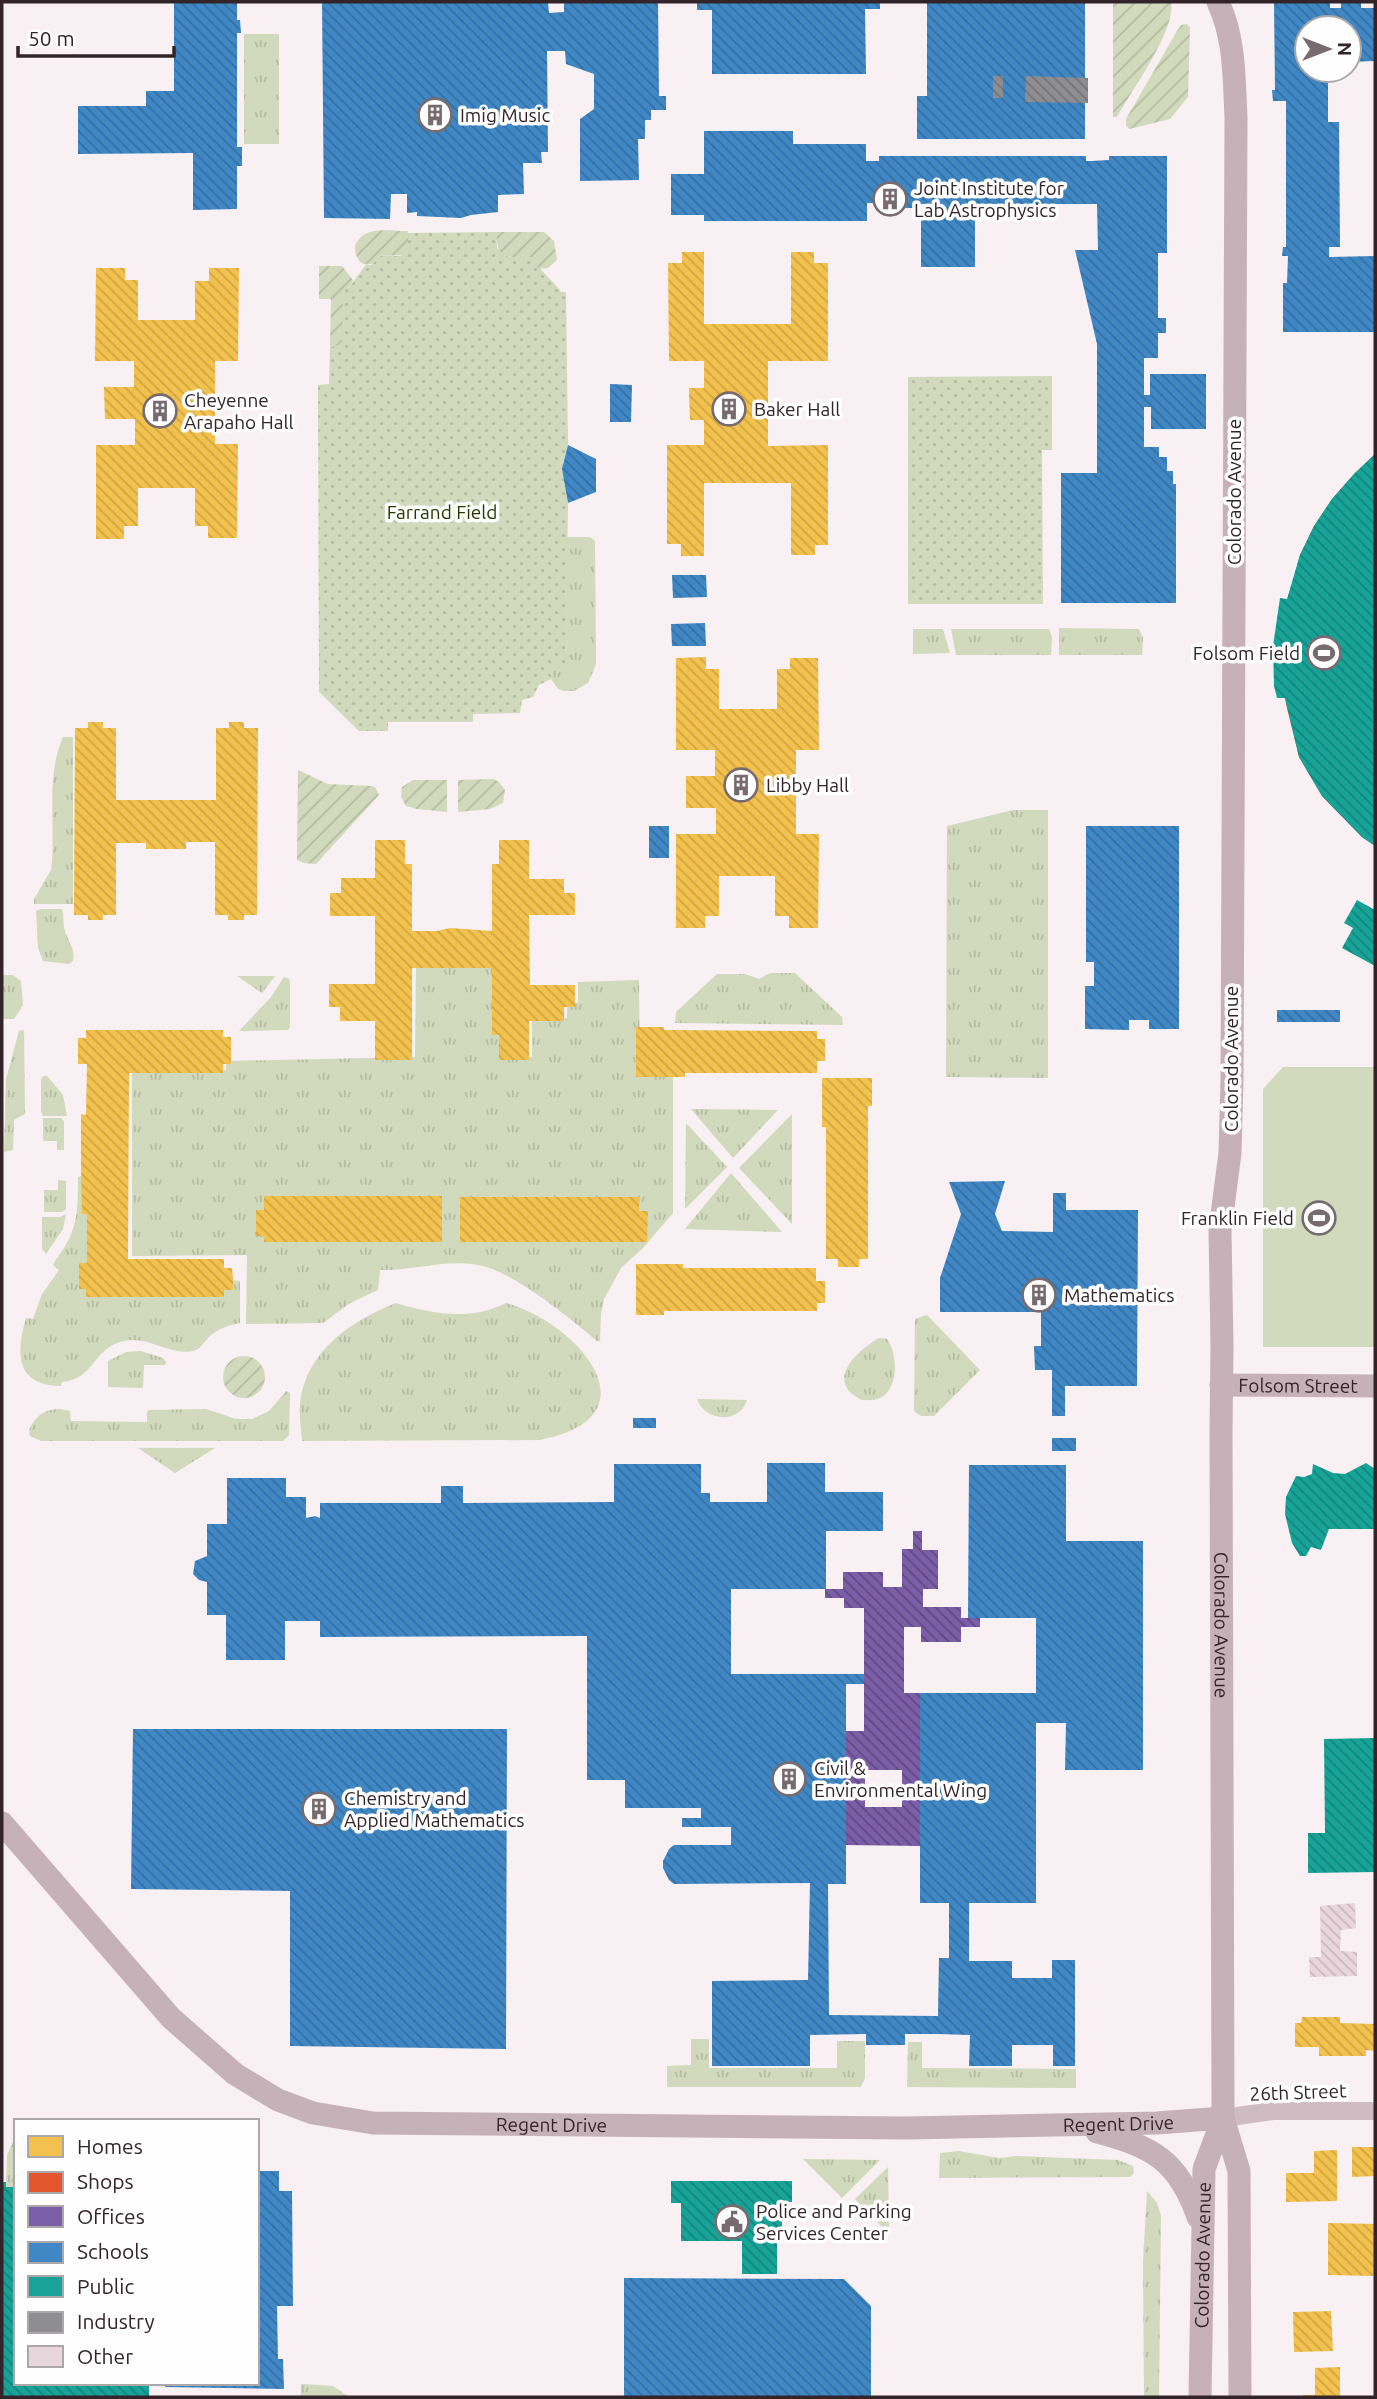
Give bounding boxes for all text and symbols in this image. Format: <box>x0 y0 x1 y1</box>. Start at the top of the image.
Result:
scale bar <box>18 14 173 58</box>
north arrow <box>1293 14 1363 84</box>
text: 50 m <box>28 26 75 50</box>
text: N <box>1334 42 1356 56</box>
building icon: Imig Music <box>416 96 454 134</box>
place label: Imig Music <box>460 104 550 126</box>
place label: Joint Institute for Lab Astrophysics <box>914 177 1064 221</box>
building icon: Joint Institute for Lab Astrophysics <box>871 180 909 218</box>
place label: Cheyenne Arapaho Hall <box>184 389 293 433</box>
building icon: Baker Hall <box>710 390 748 428</box>
building icon: Cheyenne Arapaho Hall <box>141 392 179 430</box>
place label: Baker Hall <box>754 398 840 420</box>
street label: Colorado Avenue <box>1223 419 1245 565</box>
park label: Farrand Field <box>387 501 497 523</box>
sports icon: Folsom Field <box>1305 634 1343 672</box>
place label: Folsom Field <box>1193 642 1300 664</box>
building icon: Libby Hall <box>722 766 760 804</box>
place label: Libby Hall <box>766 774 849 796</box>
street label: Colorado Avenue <box>1220 986 1242 1132</box>
sports icon: Franklin Field <box>1300 1199 1338 1237</box>
place label: Franklin Field <box>1181 1207 1294 1229</box>
building icon: Mathematics <box>1020 1276 1058 1314</box>
place label: Mathematics <box>1064 1284 1174 1306</box>
street label: Folsom Street <box>1238 1374 1358 1397</box>
street label: Colorado Avenue <box>1210 1552 1233 1698</box>
place label: Civil & Environmental Wing <box>814 1757 987 1801</box>
building icon: Civil & Environmental Wing <box>770 1760 808 1798</box>
place label: Chemistry and Applied Mathematics <box>344 1787 525 1831</box>
building icon: Chemistry and Applied Mathematics <box>300 1790 338 1828</box>
street label: 26th Street <box>1249 2079 1347 2105</box>
street label: Regent Drive <box>1063 2111 1175 2136</box>
street label: Regent Drive <box>496 2113 607 2136</box>
legend <box>14 2119 259 2385</box>
text: Homes <box>77 2134 143 2158</box>
text: Shops <box>77 2169 134 2193</box>
street label: Colorado Avenue <box>1190 2182 1215 2328</box>
place label: Police and Parking Services Center <box>756 2200 912 2244</box>
public building icon: Police and Parking Services Center <box>713 2203 751 2241</box>
text: Offices <box>77 2204 145 2228</box>
text: Schools <box>77 2239 149 2263</box>
text: Public <box>77 2274 134 2298</box>
text: Industry <box>77 2309 155 2333</box>
text: Other <box>77 2344 133 2368</box>

